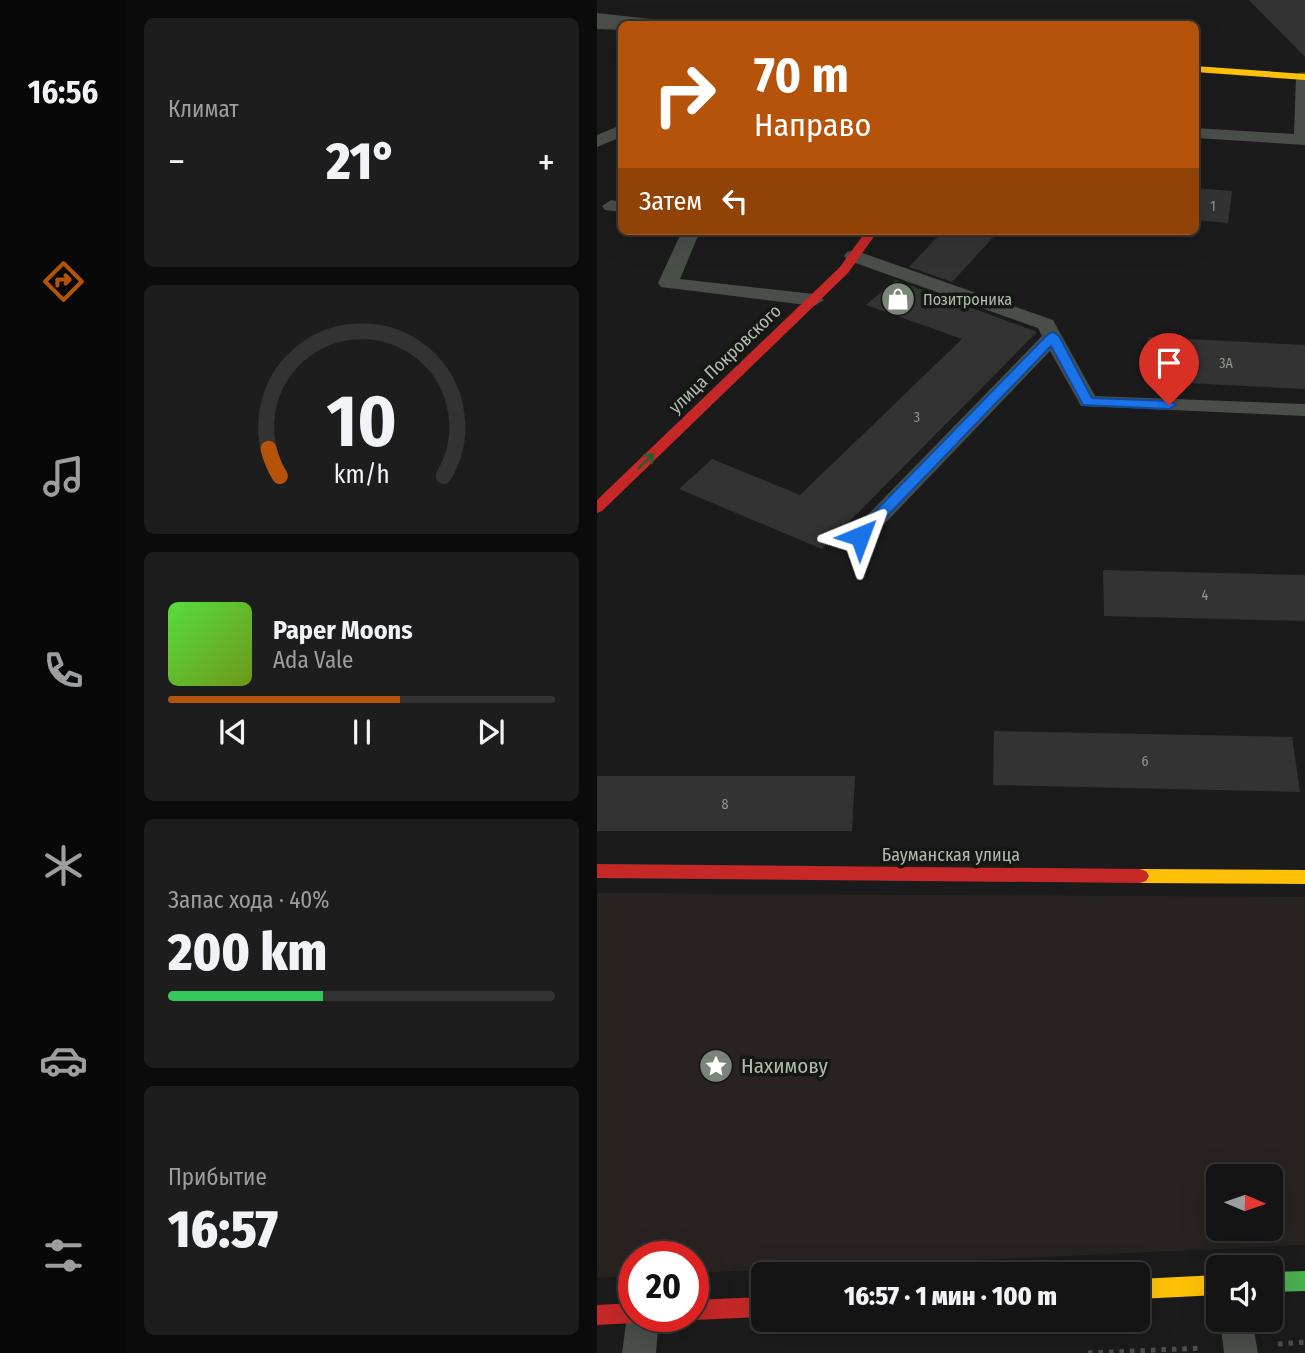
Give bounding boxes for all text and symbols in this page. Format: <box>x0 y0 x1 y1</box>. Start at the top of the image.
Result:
text: 70 m <box>754 46 849 105</box>
icon: right <box>639 49 730 140</box>
text: 16:56 <box>28 73 98 111</box>
text: Климат <box>168 95 239 123</box>
text: Направо <box>754 106 871 144</box>
text: 21° <box>326 130 397 193</box>
text: − <box>168 139 185 185</box>
text: + <box>538 139 555 185</box>
icon: left <box>716 182 754 220</box>
text: Затем <box>639 186 702 217</box>
house number: 1 <box>1210 198 1216 215</box>
icon: directions <box>39 257 88 306</box>
shop icon: Позитроника <box>879 280 917 318</box>
place label: Позитроника <box>923 290 1012 309</box>
street label: улица Покровского <box>664 300 786 418</box>
pin <box>1139 333 1199 405</box>
icon: arrive <box>1150 344 1188 382</box>
house number: 3А <box>1219 355 1233 372</box>
text: 10 <box>326 378 397 465</box>
house number: 3 <box>914 409 920 426</box>
icon: music <box>39 452 88 501</box>
one-way arrow <box>637 452 654 469</box>
text: km/h <box>334 459 389 489</box>
position arrow <box>823 499 897 573</box>
house number: 4 <box>1202 587 1209 604</box>
text: Paper Moons <box>273 615 413 646</box>
icon: phone <box>39 646 88 695</box>
text: Ada Vale <box>273 646 353 674</box>
icon: previous <box>214 713 252 751</box>
icon: pause <box>343 713 381 751</box>
icon: next <box>472 713 510 751</box>
house number: 6 <box>1142 753 1149 770</box>
house number: 8 <box>722 796 729 813</box>
icon: climate <box>39 841 88 890</box>
street label: Бауманская улица <box>882 844 1020 866</box>
text: Запас хода · 40% <box>168 886 330 914</box>
text: 200 km <box>168 921 327 984</box>
icon: car <box>39 1036 88 1085</box>
place icon: Нахимову <box>697 1047 735 1085</box>
place label: Нахимову <box>741 1053 829 1079</box>
text: Прибытие <box>168 1163 267 1191</box>
north arrow <box>1206 1164 1283 1241</box>
map controls <box>1206 1164 1283 1332</box>
text: 16:57 <box>168 1198 278 1261</box>
icon: filters <box>39 1231 88 1280</box>
speed limit sign: 20 <box>618 1241 709 1332</box>
button: sound <box>1206 1255 1283 1332</box>
text: 16:57 · 1 мин · 100 m <box>844 1281 1057 1312</box>

